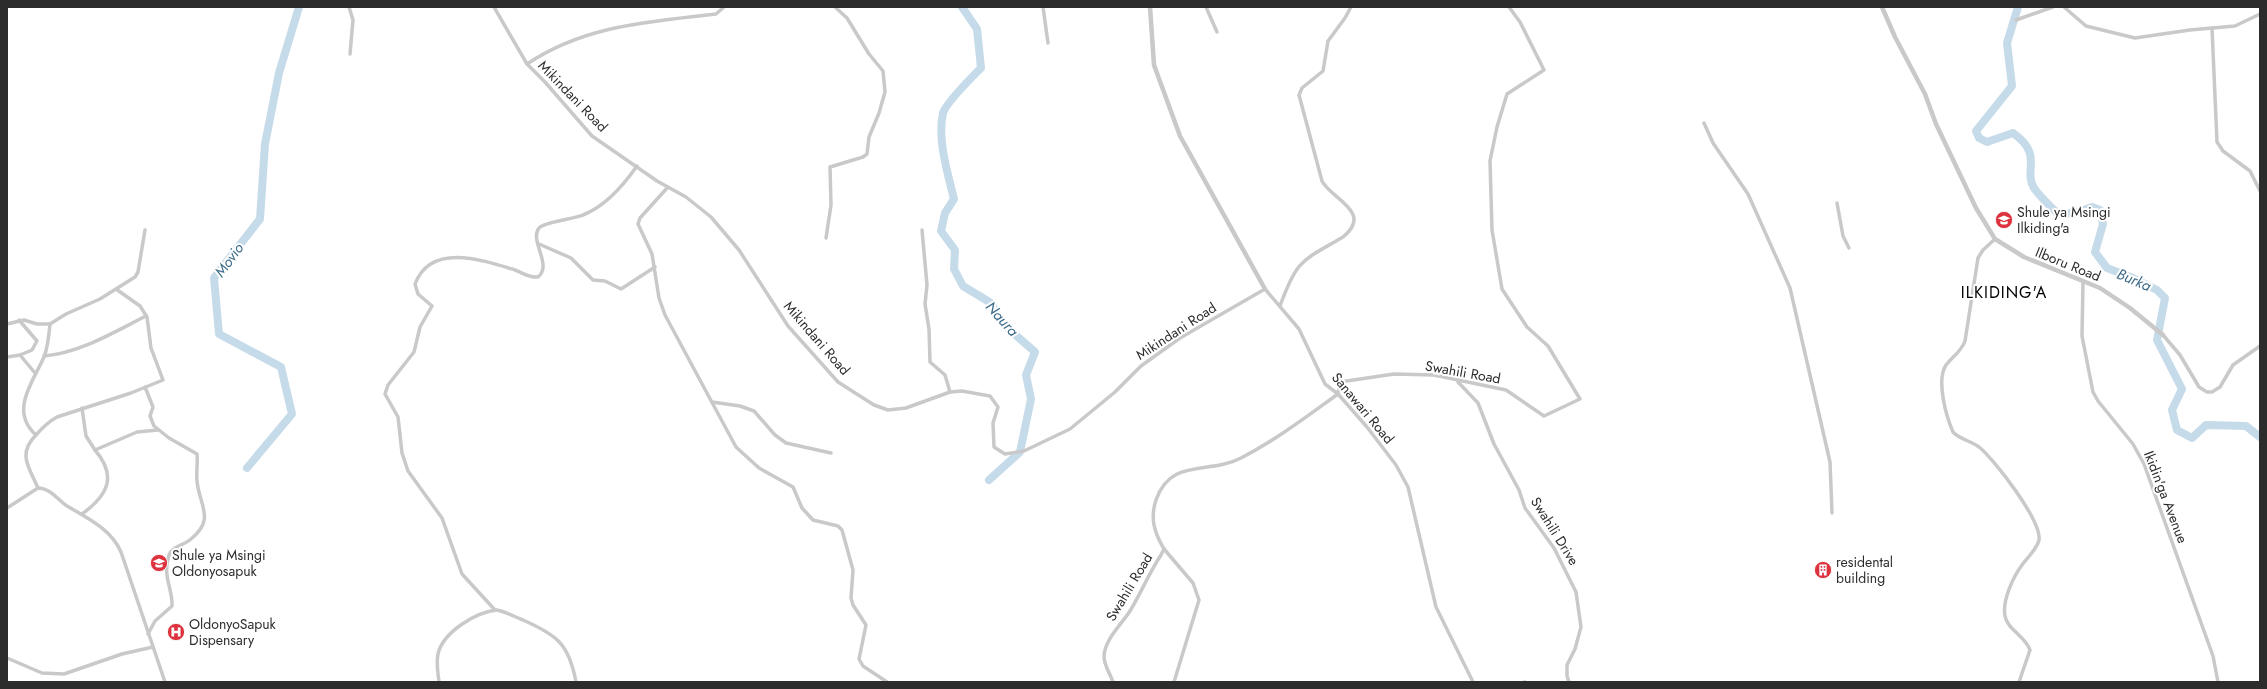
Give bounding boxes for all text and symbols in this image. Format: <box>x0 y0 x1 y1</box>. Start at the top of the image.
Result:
street label: Mikindani Road <box>534 56 612 136</box>
place label: Shule ya Msingi Ilkiding'a <box>2017 202 2111 238</box>
school or university icon: Shule ya Msingi Ilkiding'a <box>1994 210 2014 230</box>
water label: Movio <box>209 238 249 282</box>
street label: Ilboru Road <box>2032 242 2104 286</box>
water label: Burka <box>2113 263 2155 297</box>
district label: ILKIDING'A <box>1961 281 2047 304</box>
street label: Mikindani Road <box>779 297 855 379</box>
water label: Naura <box>980 297 1024 342</box>
street label: Mikindani Road <box>1132 297 1220 365</box>
street label: Swahili Road <box>1424 356 1502 388</box>
street label: Sanawari Road <box>1327 368 1399 448</box>
street label: Ikidin'ga Avenue <box>2139 448 2193 546</box>
street label: Swahili Drive <box>1526 493 1584 569</box>
place label: Shule ya Msingi Oldonyosapuk <box>172 545 266 581</box>
street label: Swahili Road <box>1101 549 1157 625</box>
place label: residental building <box>1836 552 1893 588</box>
school or university icon: Shule ya Msingi Oldonyosapuk <box>149 553 169 573</box>
building icon: residental building <box>1813 560 1833 580</box>
place label: OldonyoSapuk Dispensary <box>189 614 277 650</box>
hospital icon: OldonyoSapuk Dispensary <box>166 622 186 642</box>

